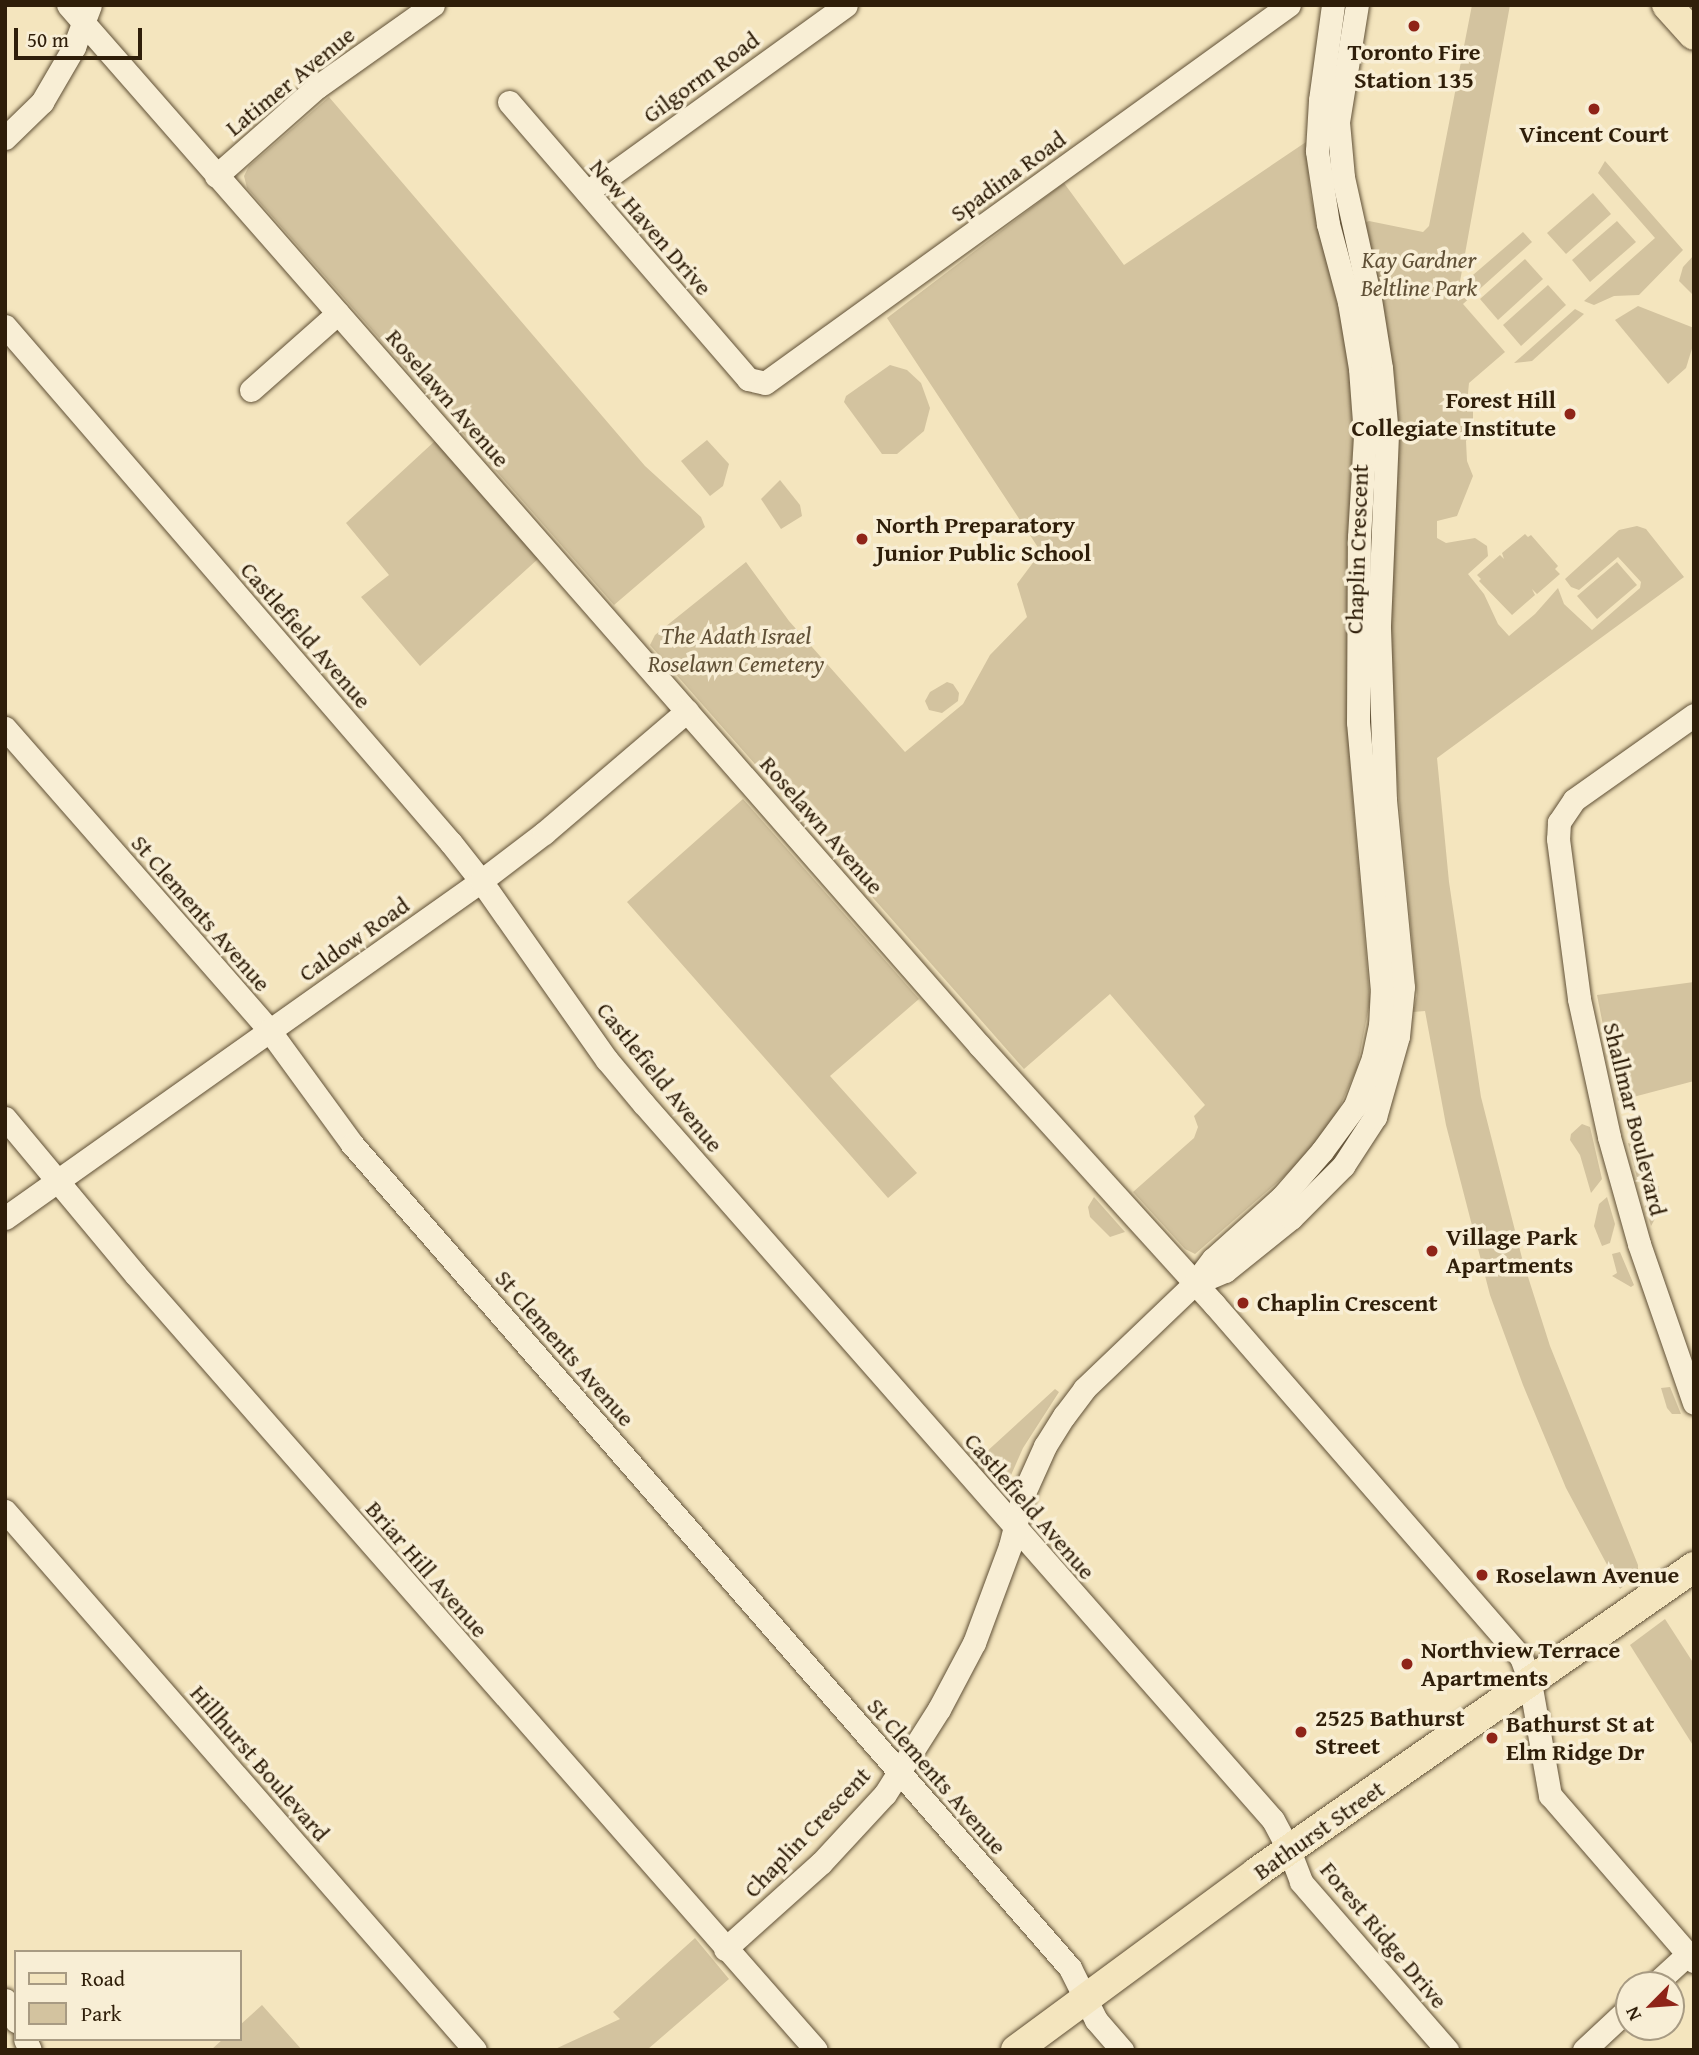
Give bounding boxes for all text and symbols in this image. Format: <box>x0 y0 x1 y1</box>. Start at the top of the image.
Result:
scale bar <box>18 14 145 58</box>
marker: Toronto Fire Station 135 <box>1406 18 1422 34</box>
street label: Latimer Avenue <box>220 20 360 142</box>
text: 50 m <box>27 24 69 55</box>
street label: Gilgorm Road <box>637 25 765 129</box>
place label: Toronto Fire Station 135 <box>1347 38 1481 94</box>
marker: Vincent Court <box>1586 101 1602 117</box>
place label: Vincent Court <box>1519 120 1669 148</box>
street label: Spadina Road <box>945 124 1071 228</box>
street label: New Haven Drive <box>584 153 718 301</box>
park label: Kay Gardner Beltline Park <box>1361 246 1477 302</box>
street label: Roselawn Avenue <box>380 323 516 473</box>
place label: Forest Hill Collegiate Institute <box>1352 386 1556 442</box>
marker: Forest Hill Collegiate Institute <box>1562 406 1578 422</box>
street label: Chaplin Crescent <box>1340 463 1374 635</box>
place label: North Preparatory Junior Public School <box>876 511 1091 567</box>
marker: North Preparatory Junior Public School <box>854 531 870 547</box>
street label: Castlefield Avenue <box>235 556 377 714</box>
park label: The Adath Israel Roselawn Cemetery <box>648 622 824 678</box>
street label: Roselawn Avenue <box>754 750 890 900</box>
street label: St Clements Avenue <box>125 829 277 997</box>
street label: Caldow Road <box>293 890 415 988</box>
street label: Castlefield Avenue <box>591 996 729 1158</box>
street label: Shallmar Boulevard <box>1597 1019 1673 1219</box>
place label: Village Park Apartments <box>1446 1223 1577 1279</box>
marker: Village Park Apartments <box>1424 1243 1440 1259</box>
street label: St Clements Avenue <box>489 1264 641 1432</box>
place label: Chaplin Crescent <box>1257 1289 1438 1317</box>
marker: Chaplin Crescent <box>1235 1295 1251 1311</box>
street label: Castlefield Avenue <box>959 1427 1101 1585</box>
street label: Briar Hill Avenue <box>360 1495 494 1643</box>
place label: Roselawn Avenue <box>1496 1561 1679 1589</box>
marker: Roselawn Avenue <box>1474 1567 1490 1583</box>
place label: Northview Terrace Apartments <box>1421 1636 1620 1692</box>
marker: Northview Terrace Apartments <box>1399 1656 1415 1672</box>
street label: Hillhurst Boulevard <box>184 1679 336 1847</box>
street label: St Clements Avenue <box>861 1692 1013 1860</box>
place label: 2525 Bathurst Street <box>1315 1704 1465 1760</box>
place label: Bathurst St at Elm Ridge Dr <box>1506 1710 1654 1766</box>
marker: 2525 Bathurst Street <box>1293 1724 1309 1740</box>
marker: Bathurst St at Elm Ridge Dr <box>1484 1730 1500 1746</box>
street label: Chaplin Crescent <box>738 1761 876 1903</box>
street label: Bathurst Street <box>1248 1774 1390 1886</box>
street label: Forest Ridge Drive <box>1314 1856 1454 2014</box>
legend <box>14 1950 242 2041</box>
text: Road <box>81 1963 125 1994</box>
north arrow <box>1615 1971 1685 2041</box>
text: Park <box>81 1998 122 2029</box>
text: N <box>1617 2002 1648 2026</box>

